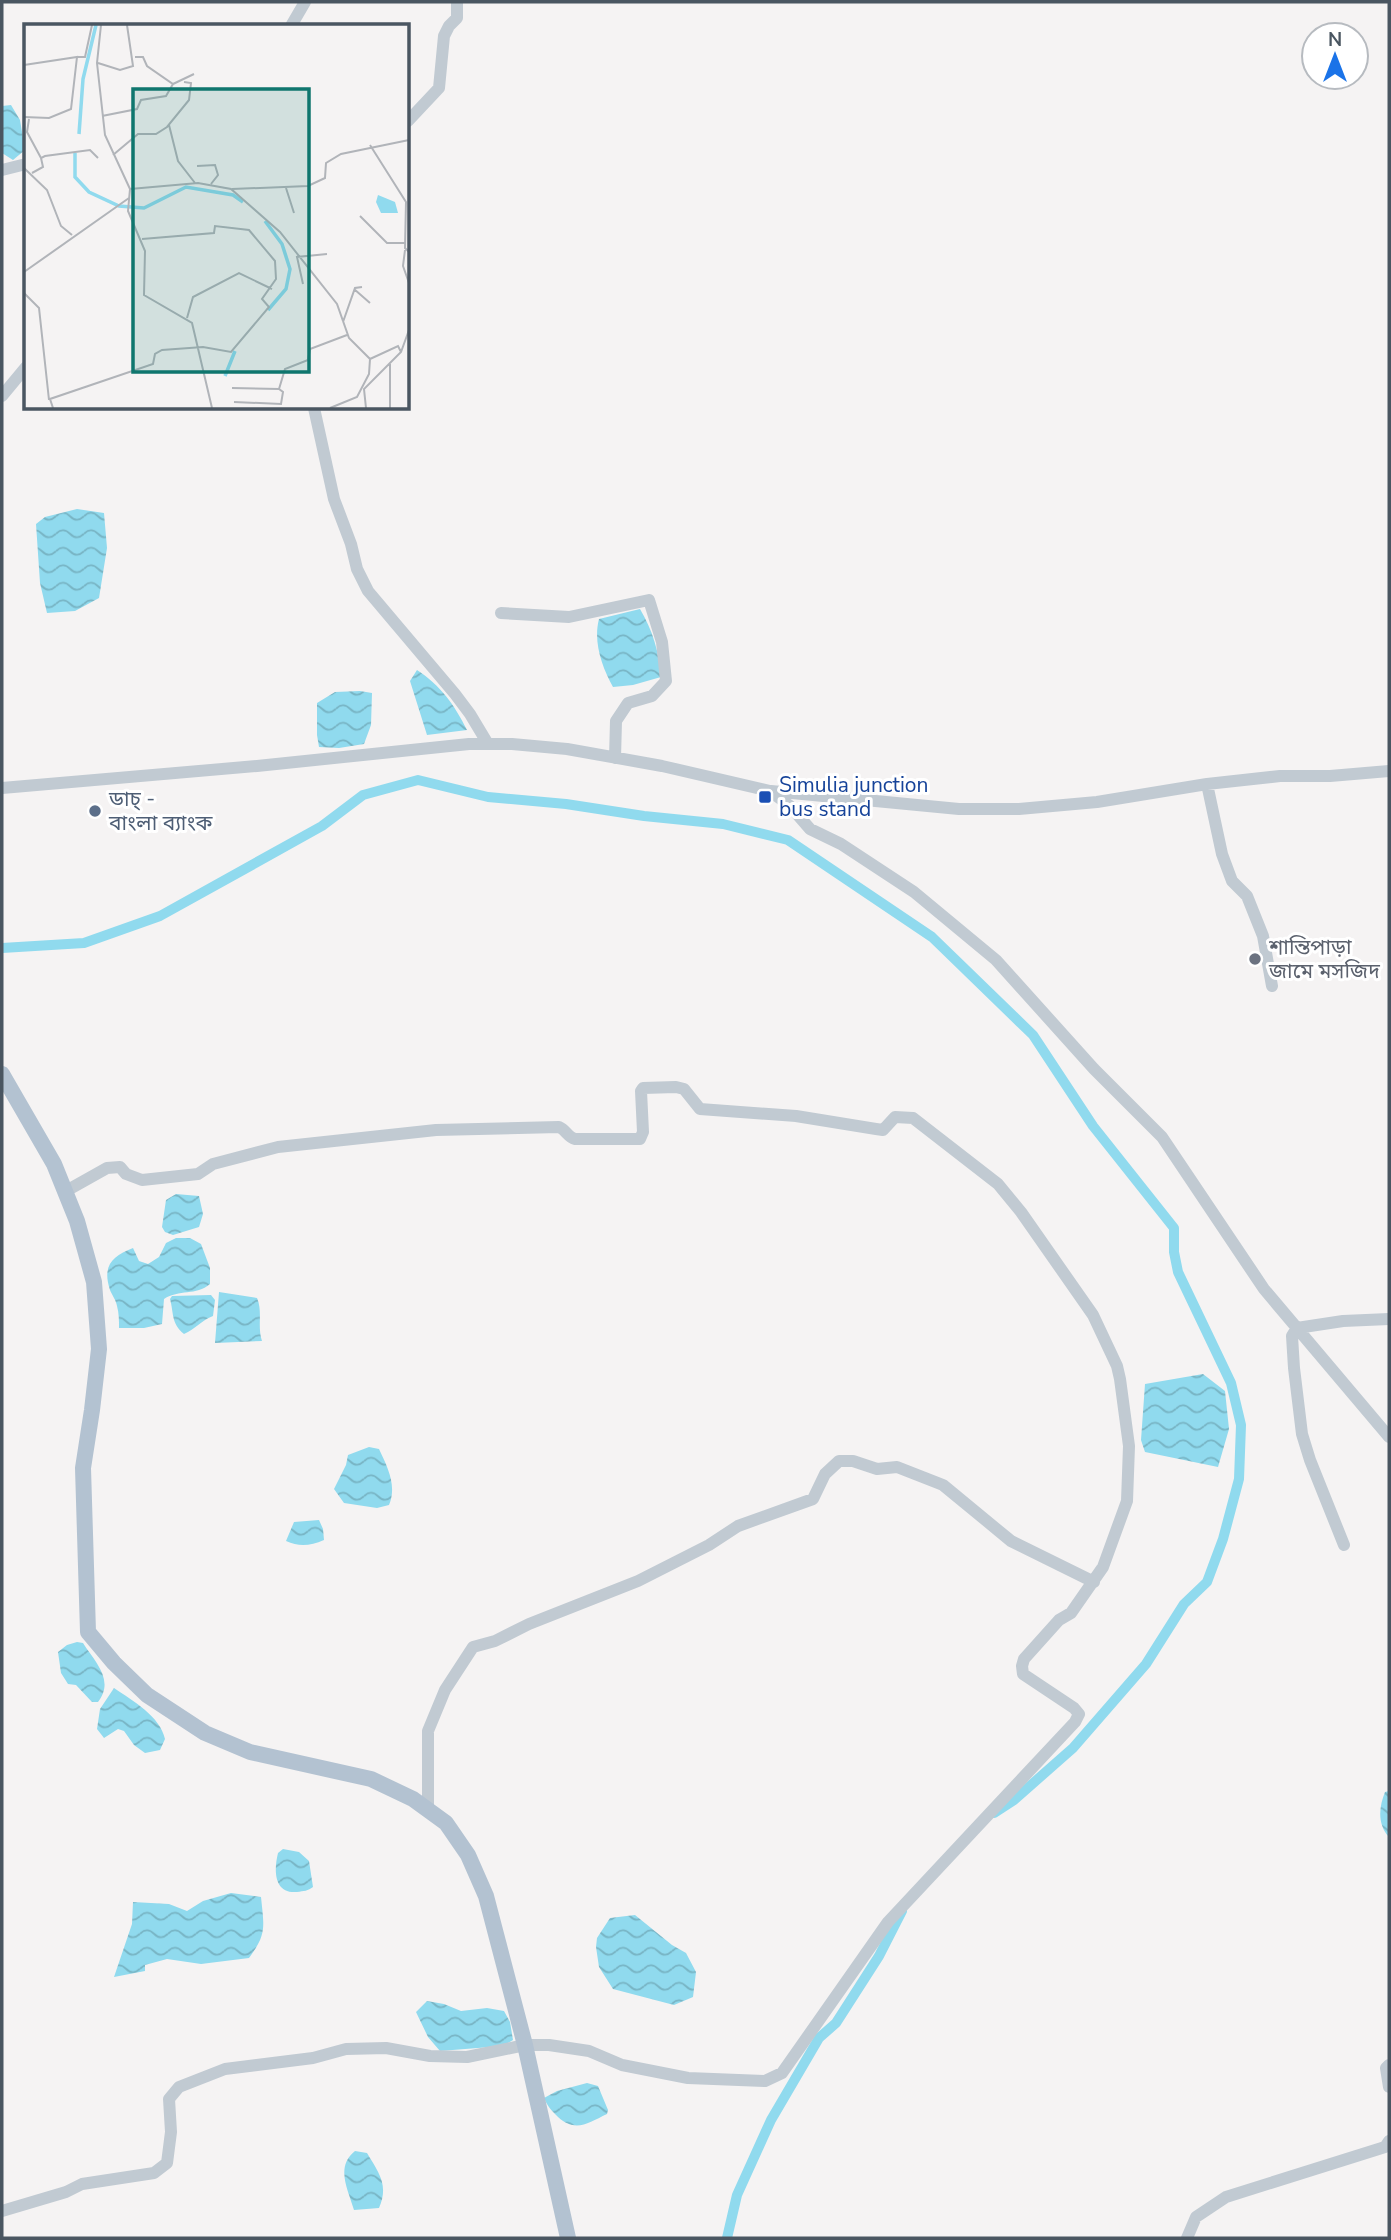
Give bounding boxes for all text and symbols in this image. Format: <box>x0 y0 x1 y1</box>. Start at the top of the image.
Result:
north arrow <box>1300 21 1370 91</box>
inset map <box>24 24 410 410</box>
text: N <box>1328 27 1342 53</box>
place label: Simulia junction bus stand <box>779 771 928 823</box>
place label: ডাচ্ - বাংলা ব্যাংক <box>108 785 214 837</box>
marker: Simulia junction bus stand <box>757 789 773 805</box>
marker: ডাচ্ - বাংলা ব্যাংক <box>87 803 103 819</box>
place label: শান্তিপাড়া জামে মসজিদ <box>1268 933 1380 985</box>
marker: শান্তিপাড়া জামে মসজিদ <box>1247 951 1263 967</box>

